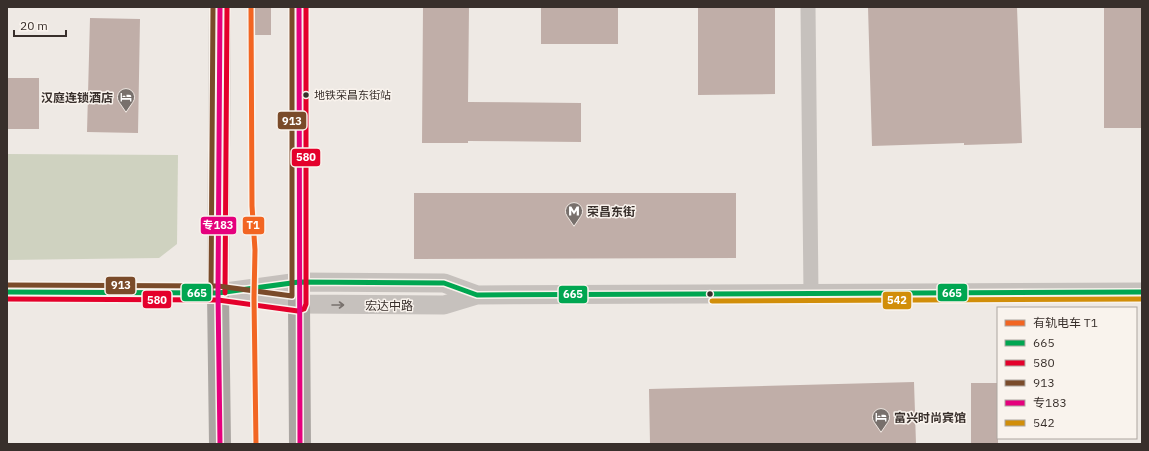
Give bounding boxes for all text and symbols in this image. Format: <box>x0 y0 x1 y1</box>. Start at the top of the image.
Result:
scale bar <box>14 12 66 38</box>
text: 20 m <box>20 18 48 33</box>
hotel icon: 汉庭连锁酒店 <box>116 87 136 112</box>
place label: 地铁荣昌东街站 <box>314 88 391 102</box>
place label: 汉庭连锁酒店 <box>41 90 113 105</box>
marker: 地铁荣昌东街站 <box>301 90 311 100</box>
line badge: 913 <box>277 111 307 130</box>
text: 913 <box>282 114 302 128</box>
line badge: 580 <box>291 148 321 167</box>
text: 580 <box>296 150 316 164</box>
metro station icon: 荣昌东街 <box>564 201 584 226</box>
place label: 荣昌东街 <box>587 204 635 219</box>
line badge: 专183 <box>200 216 237 235</box>
line badge: T1 <box>242 216 265 235</box>
text: 专183 <box>203 218 233 232</box>
text: T1 <box>246 218 260 232</box>
line badge: 913 <box>105 276 136 295</box>
text: 913 <box>111 278 131 292</box>
line badge: 665 <box>181 283 212 302</box>
line badge: 665 <box>937 283 968 302</box>
line badge: 665 <box>558 285 588 304</box>
text: 665 <box>187 286 207 300</box>
text: 665 <box>942 286 962 300</box>
text: 665 <box>563 287 583 301</box>
unlabelled marker <box>705 289 715 299</box>
line badge: 580 <box>142 290 172 309</box>
line badge: 542 <box>882 291 912 310</box>
text: 580 <box>147 293 167 307</box>
text: 542 <box>887 293 907 307</box>
street label: 宏达中路 <box>365 298 413 313</box>
one-way arrow <box>331 301 344 309</box>
legend <box>997 307 1137 439</box>
text: 有轨电车 T1 <box>1033 315 1098 330</box>
text: 665 <box>1033 335 1055 350</box>
text: 580 <box>1033 355 1055 370</box>
text: 913 <box>1033 375 1055 390</box>
text: 专183 <box>1033 395 1067 410</box>
hotel icon: 富兴时尚宾馆 <box>871 407 891 432</box>
place label: 富兴时尚宾馆 <box>894 410 966 425</box>
text: 542 <box>1033 415 1055 430</box>

